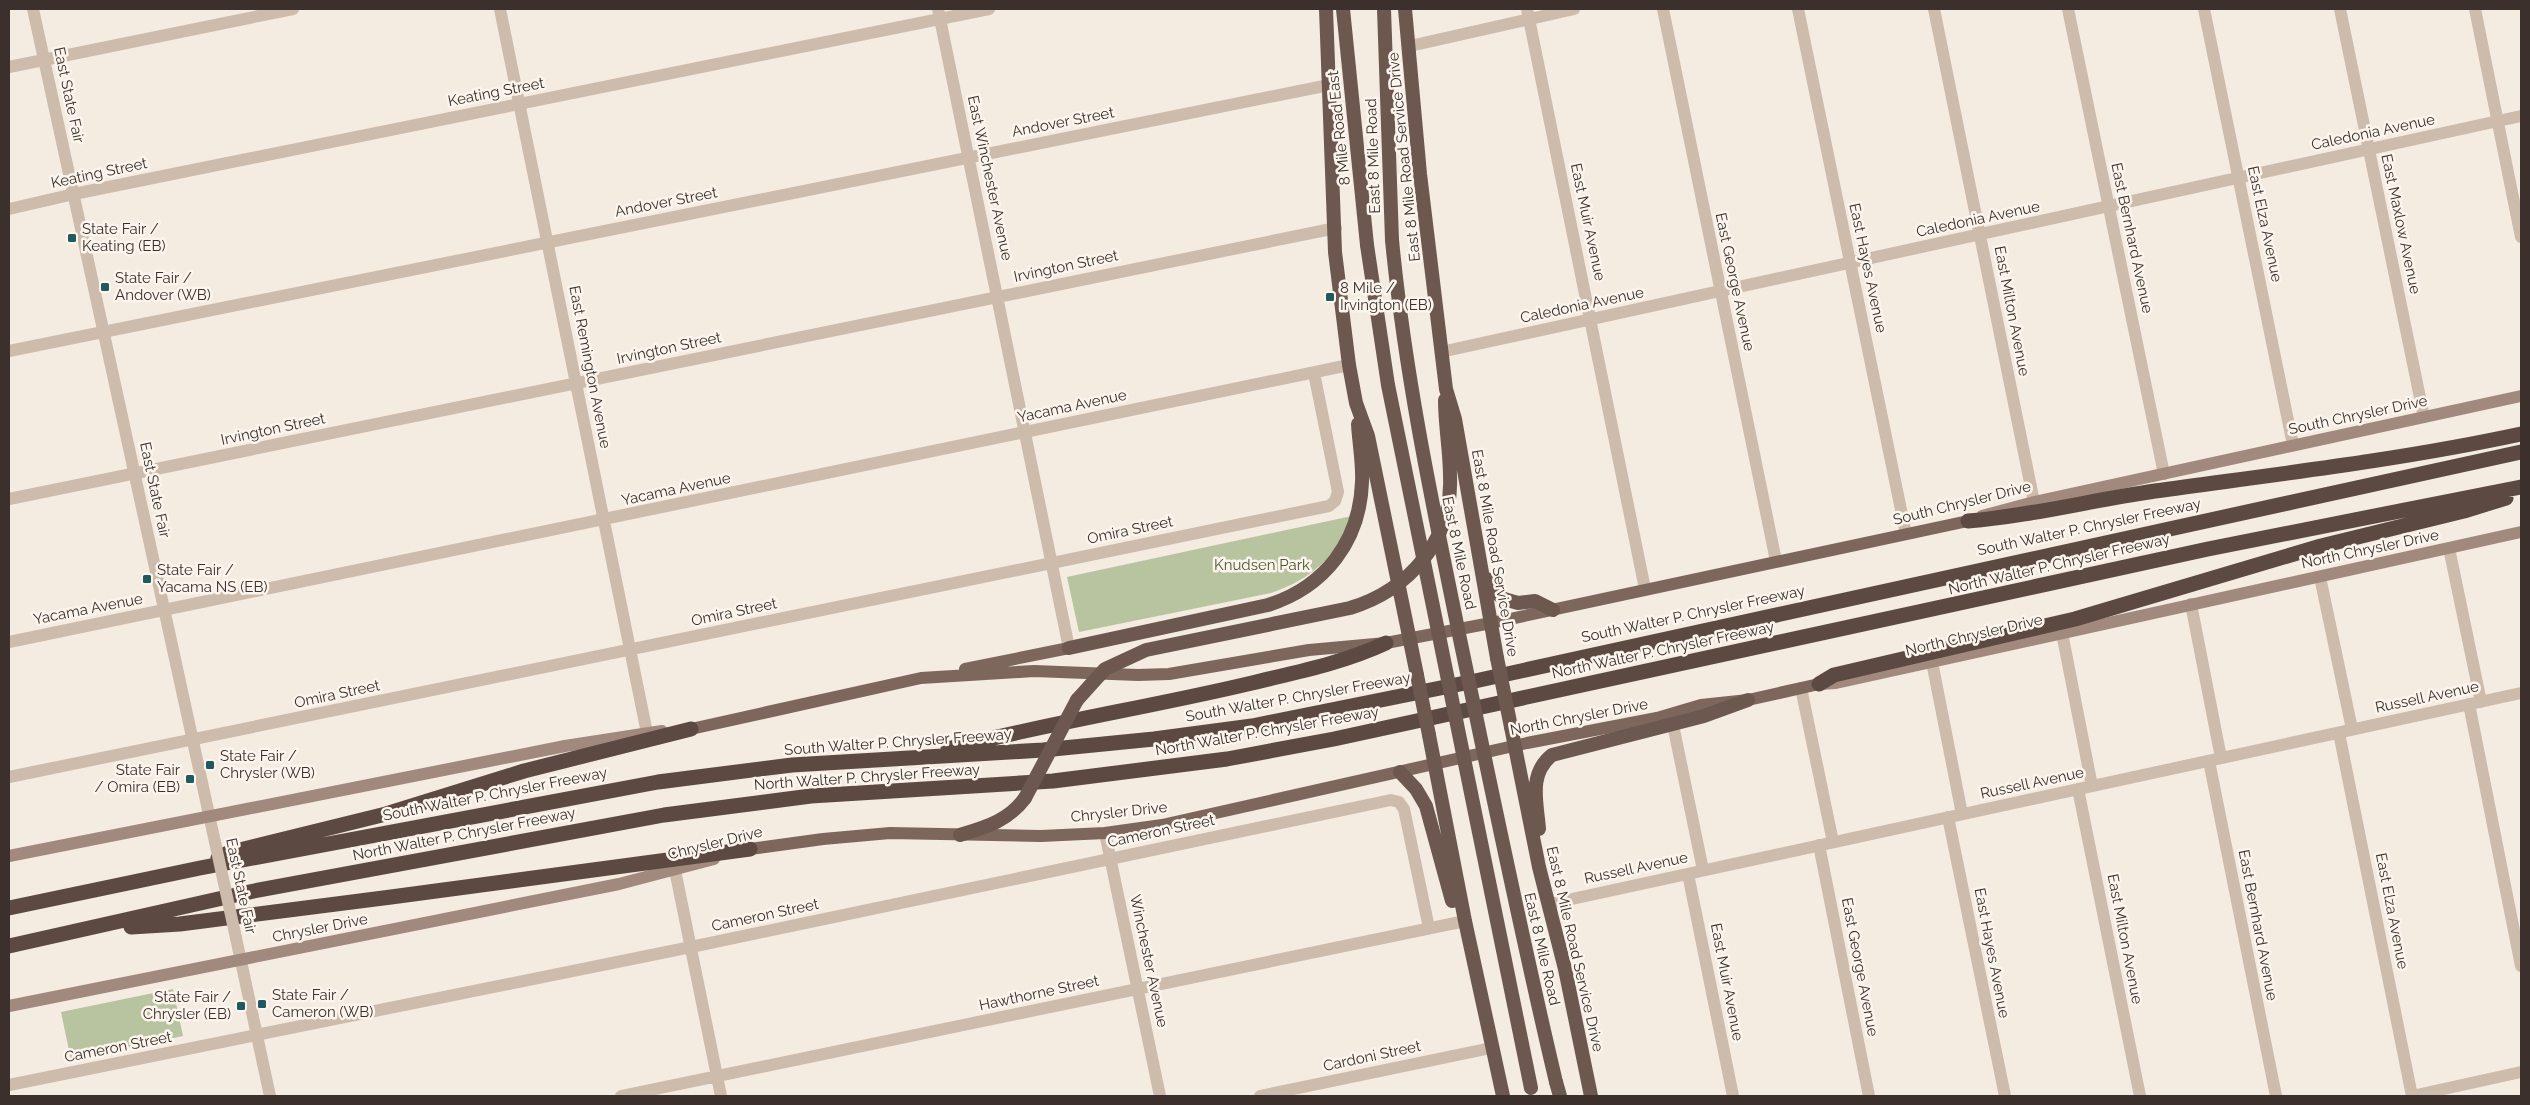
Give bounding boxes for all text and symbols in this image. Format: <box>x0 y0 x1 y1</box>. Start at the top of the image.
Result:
street label: East State Fair <box>50 45 88 145</box>
street label: East 8 Mile Road Service Drive <box>1384 51 1424 262</box>
street label: 8 Mile Road East <box>1324 70 1354 186</box>
street label: Keating Street <box>446 74 546 110</box>
street label: East Winchester Avenue <box>964 94 1016 262</box>
street label: East 8 Mile Road <box>1362 98 1384 214</box>
street label: Andover Street <box>1010 103 1116 141</box>
street label: Caledonia Avenue <box>2310 110 2437 154</box>
street label: East Maxlow Avenue <box>2377 152 2425 296</box>
street label: Keating Street <box>49 154 149 192</box>
street label: East Bernhard Avenue <box>2107 161 2157 315</box>
street label: East Muir Avenue <box>1567 162 1609 283</box>
street label: East Elza Avenue <box>2244 164 2286 284</box>
street label: Andover Street <box>613 183 719 221</box>
street label: Caledonia Avenue <box>1915 197 2042 241</box>
street label: East Hayes Avenue <box>1845 201 1891 335</box>
street label: East George Avenue <box>1712 211 1758 353</box>
place label: State Fair / Keating (EB) <box>82 220 165 255</box>
marker: State Fair / Keating (EB) <box>66 232 78 244</box>
street label: East Milton Avenue <box>1991 244 2034 378</box>
street label: Irvington Street <box>1012 246 1120 286</box>
place label: State Fair / Andover (WB) <box>115 269 211 304</box>
place label: 8 Mile / Irvington (EB) <box>1340 279 1432 314</box>
marker: State Fair / Andover (WB) <box>99 281 111 293</box>
street label: Caledonia Avenue <box>1519 283 1646 327</box>
street label: East Remington Avenue <box>565 284 615 450</box>
marker: 8 Mile / Irvington (EB) <box>1324 291 1336 303</box>
street label: Irvington Street <box>615 328 723 368</box>
street label: Yacama Avenue <box>1016 386 1128 426</box>
street label: South Chrysler Drive <box>2287 391 2429 439</box>
street label: Irvington Street <box>219 409 327 449</box>
street label: East State Fair <box>136 440 174 540</box>
street label: East 8 Mile Road Service Drive <box>1468 448 1522 658</box>
street label: Yacama Avenue <box>620 469 732 509</box>
street label: South Chrysler Drive <box>1891 477 2033 529</box>
street label: South Walter P. Chrysler Freeway <box>1976 494 2202 560</box>
street label: East 8 Mile Road <box>1438 495 1480 611</box>
street label: Omira Street <box>1086 512 1174 548</box>
street label: North Chrysler Drive <box>2300 526 2441 572</box>
street label: North Walter P. Chrysler Freeway <box>1946 530 2172 598</box>
park label: Knudsen Park <box>1214 556 1310 574</box>
place label: State Fair / Yacama NS (EB) <box>157 561 267 596</box>
marker: State Fair / Yacama NS (EB) <box>141 573 153 585</box>
street label: South Walter P. Chrysler Freeway <box>1580 581 1806 647</box>
street label: Yacama Avenue <box>32 590 144 628</box>
street label: Omira Street <box>690 594 778 630</box>
street label: North Chrysler Drive <box>1904 610 2044 660</box>
street label: North Walter P. Chrysler Freeway <box>1550 618 1776 682</box>
street label: South Walter P. Chrysler Freeway <box>1184 668 1412 726</box>
street label: Omira Street <box>293 676 381 712</box>
street label: Russell Avenue <box>2373 677 2481 717</box>
street label: North Chrysler Drive <box>1508 695 1650 739</box>
street label: North Walter P. Chrysler Freeway <box>1154 702 1380 760</box>
street label: South Walter P. Chrysler Freeway <box>784 725 1012 759</box>
place label: State Fair / Chrysler (WB) <box>220 747 315 782</box>
marker: State Fair / Chrysler (WB) <box>204 759 216 771</box>
street label: North Walter P. Chrysler Freeway <box>753 760 981 794</box>
place label: State Fair / Omira (EB) <box>94 761 181 796</box>
street label: South Walter P. Chrysler Freeway <box>381 763 609 825</box>
street label: Russell Avenue <box>1978 763 2086 803</box>
marker: State Fair / Omira (EB) <box>184 773 196 785</box>
street label: Chrysler Drive <box>1070 798 1168 826</box>
street label: North Walter P. Chrysler Freeway <box>351 804 577 864</box>
street label: Cameron Street <box>1106 811 1216 851</box>
street label: Chrysler Drive <box>666 823 764 863</box>
street label: East State Fair <box>222 836 260 936</box>
street label: East 8 Mile Road Service Drive <box>1543 845 1607 1054</box>
street label: Russell Avenue <box>1582 848 1690 888</box>
street label: East Bernhard Avenue <box>2235 848 2282 1002</box>
street label: East Elza Avenue <box>2372 851 2412 971</box>
street label: East Milton Avenue <box>2104 872 2147 1006</box>
street label: East Hayes Avenue <box>1971 886 2013 1020</box>
street label: East 8 Mile Road <box>1520 891 1564 1007</box>
street label: Winchester Avenue <box>1126 893 1172 1029</box>
street label: Cameron Street <box>710 895 820 935</box>
street label: East George Avenue <box>1838 896 1882 1038</box>
street label: Chrysler Drive <box>271 910 369 946</box>
street label: East Muir Avenue <box>1707 922 1747 1043</box>
street label: Hawthorne Street <box>977 972 1101 1014</box>
place label: State Fair / Cameron (WB) <box>272 986 373 1021</box>
place label: State Fair / Chrysler (EB) <box>143 988 231 1023</box>
marker: State Fair / Cameron (WB) <box>256 998 268 1010</box>
marker: State Fair / Chrysler (EB) <box>235 1000 247 1012</box>
street label: Cameron Street <box>63 1028 173 1066</box>
street label: Cardoni Street <box>1322 1037 1422 1075</box>

